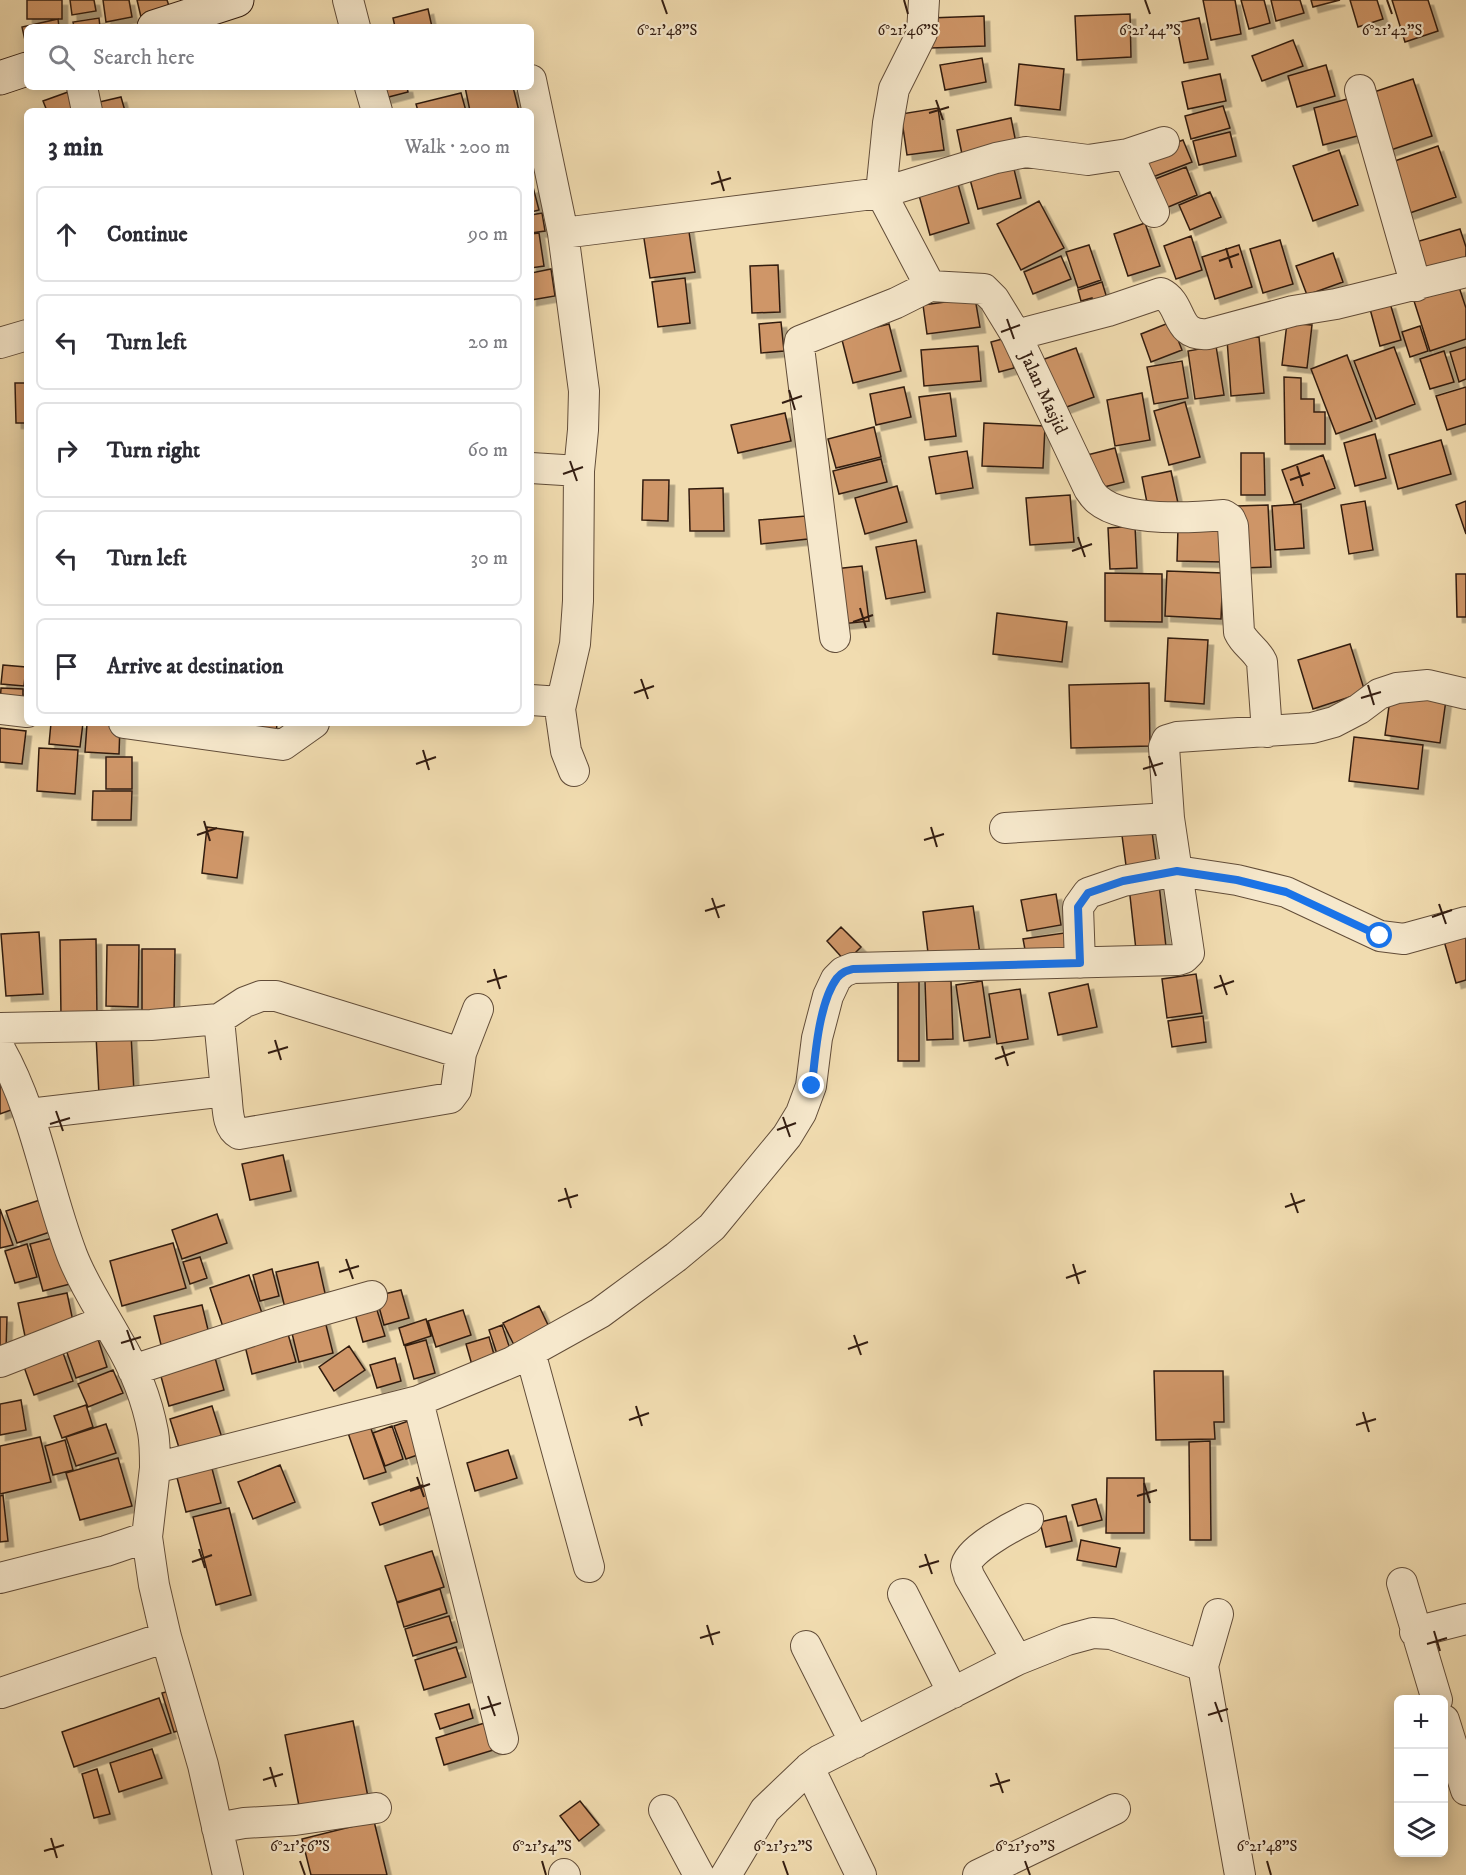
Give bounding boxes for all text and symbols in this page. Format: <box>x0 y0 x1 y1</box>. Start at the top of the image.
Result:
text: 6°21'48"S <box>637 21 698 40</box>
text: 6°21'46"S <box>877 21 939 40</box>
text: 6°21'44"S <box>1119 21 1181 40</box>
text: 6°21'42"S <box>1362 21 1422 40</box>
search box <box>24 24 534 90</box>
icon: search <box>45 41 78 74</box>
text: Search here <box>93 44 195 71</box>
text: 3 min <box>48 131 103 164</box>
text: Walk · 200 m <box>404 135 510 160</box>
icon: ahead <box>50 218 83 251</box>
text: Continue <box>107 221 188 248</box>
text: 90 m <box>468 222 508 247</box>
icon: left <box>50 326 83 359</box>
text: Turn left <box>107 329 187 356</box>
text: 20 m <box>468 330 508 355</box>
street label: Jalan Masjid <box>1013 346 1072 438</box>
icon: right <box>50 434 83 467</box>
text: Turn right <box>107 437 200 464</box>
text: 60 m <box>468 438 508 463</box>
icon: left <box>50 542 83 575</box>
text: Turn left <box>107 545 187 572</box>
text: 30 m <box>470 546 508 571</box>
icon: arrive <box>50 650 83 683</box>
text: Arrive at destination <box>107 653 284 680</box>
route start <box>1366 922 1392 948</box>
route end <box>798 1072 824 1098</box>
map controls <box>1394 1695 1448 1857</box>
button: + <box>1394 1695 1448 1749</box>
button: − <box>1394 1749 1448 1803</box>
button: layers <box>1394 1803 1448 1857</box>
text: 6°21'56"S <box>270 1837 330 1856</box>
text: 6°21'54"S <box>512 1837 572 1856</box>
text: 6°21'52"S <box>753 1837 813 1856</box>
text: 6°21'50"S <box>995 1837 1055 1856</box>
text: 6°21'48"S <box>1237 1837 1298 1856</box>

